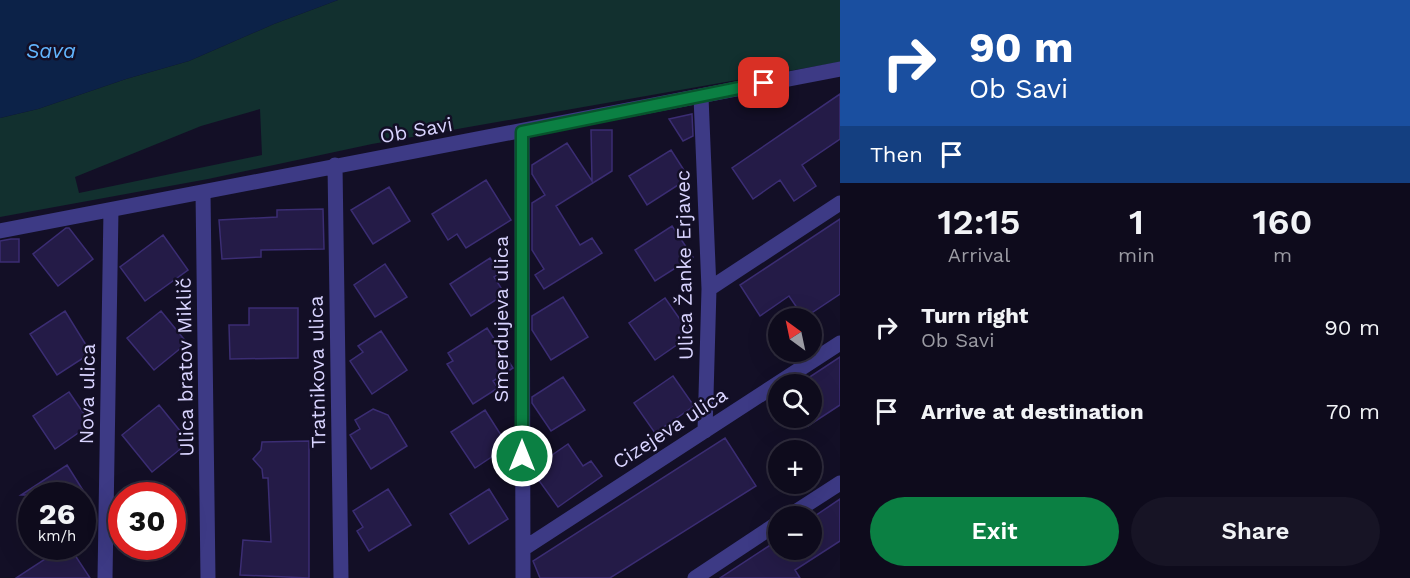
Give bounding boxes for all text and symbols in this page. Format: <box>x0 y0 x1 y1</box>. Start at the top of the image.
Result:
text: 90 m <box>969 23 1073 72</box>
icon: right <box>870 24 948 102</box>
water label: Sava <box>26 38 76 63</box>
pin <box>738 57 789 108</box>
icon: arrive <box>747 66 780 99</box>
text: Ob Savi <box>969 73 1068 105</box>
street label: Ob Savi <box>378 112 454 148</box>
icon: arrive <box>935 138 968 171</box>
text: Then <box>870 142 923 167</box>
street label: Ulica Žanke Erjavec <box>670 170 698 360</box>
text: 12:15 <box>938 201 1021 243</box>
text: 1 <box>1129 201 1144 243</box>
text: 160 <box>1252 201 1312 243</box>
street label: Smerdujeva ulica <box>489 236 513 402</box>
text: Arrival <box>948 243 1010 267</box>
text: min <box>1118 243 1155 267</box>
text: m <box>1273 243 1292 267</box>
street label: Ulica bratov Miklič <box>171 277 199 457</box>
street label: Tratnikova ulica <box>304 295 330 449</box>
text: Turn right <box>921 303 1028 328</box>
north arrow <box>768 308 822 362</box>
map controls <box>768 308 822 560</box>
icon: right <box>870 311 903 344</box>
text: 90 m <box>1324 315 1380 340</box>
text: Ob Savi <box>921 328 995 352</box>
street label: Nova ulica <box>74 343 100 445</box>
button: search <box>768 374 822 428</box>
street label: Cizejeva ulica <box>608 382 732 474</box>
icon: arrive <box>870 395 903 428</box>
text: Arrive at destination <box>921 399 1144 424</box>
text: 70 m <box>1326 399 1380 424</box>
position arrow <box>490 424 554 488</box>
button: + <box>768 440 822 494</box>
speed limit sign: 30 <box>108 482 186 560</box>
text: 26 <box>39 496 75 531</box>
button: Exit <box>870 497 1119 566</box>
button: Share <box>1131 497 1380 566</box>
button: − <box>768 506 822 560</box>
text: km/h <box>38 527 76 545</box>

